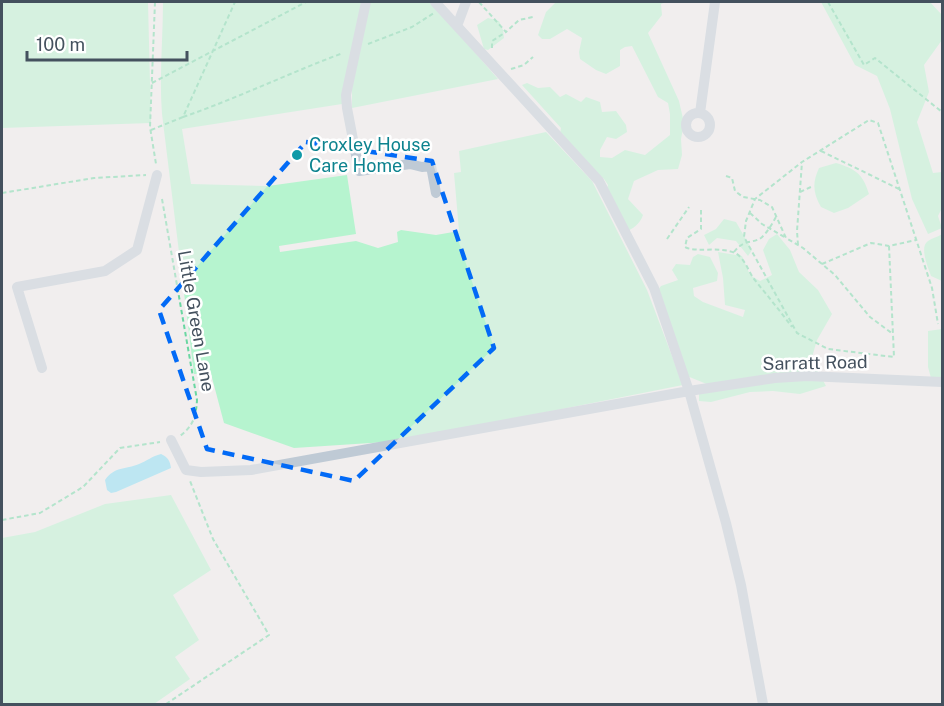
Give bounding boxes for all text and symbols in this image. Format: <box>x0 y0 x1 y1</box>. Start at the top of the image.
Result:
scale bar <box>27 24 188 62</box>
text: 100 m <box>36 34 85 55</box>
place label: Croxley House Care Home <box>309 134 431 176</box>
marker: Croxley House Care Home <box>290 148 304 162</box>
street label: Little Green Lane <box>174 249 219 393</box>
street label: Sarratt Road <box>762 351 868 374</box>

